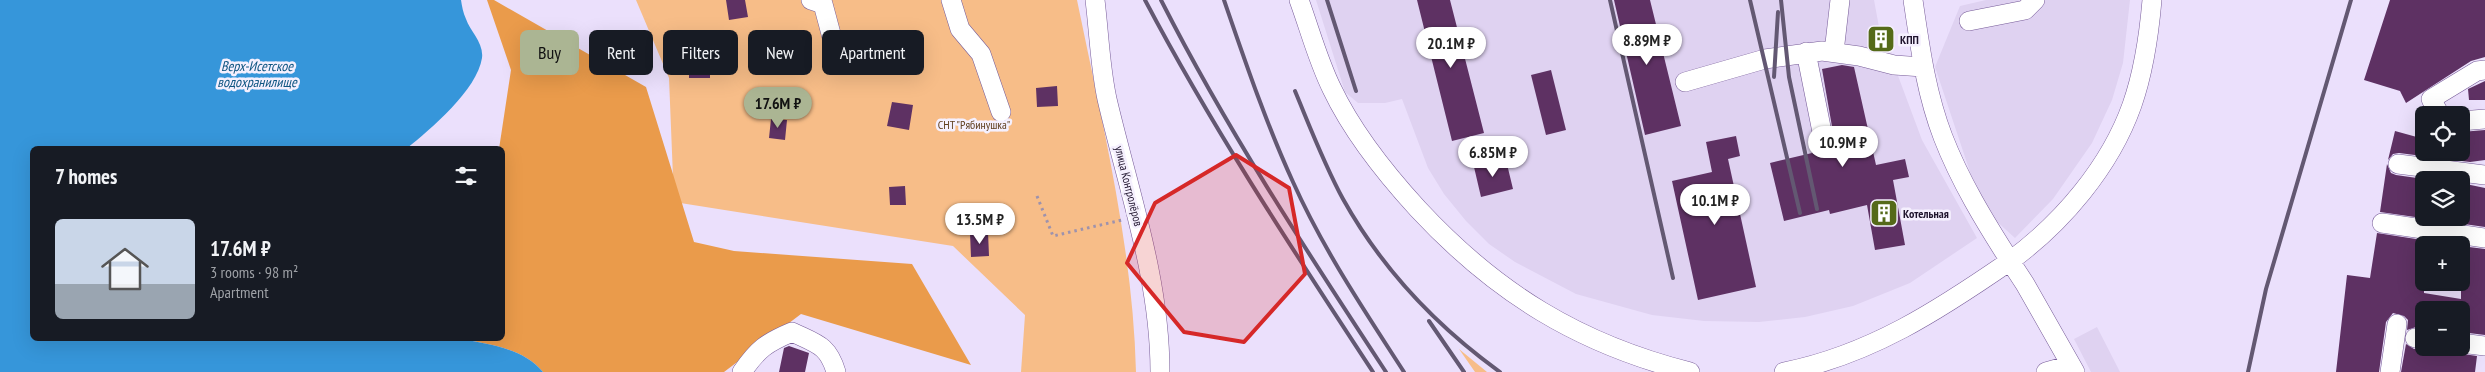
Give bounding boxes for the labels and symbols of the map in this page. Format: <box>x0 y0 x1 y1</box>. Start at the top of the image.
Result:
pin: 8.89M ₽ <box>1601 23 1693 66</box>
building icon: КПП <box>1866 24 1896 54</box>
pin: 20.1M ₽ <box>1405 27 1497 69</box>
place label: КПП <box>1900 32 1919 47</box>
water label: Верх-Исетское водохранилище <box>217 57 298 91</box>
pin: 17.6M ₽ <box>732 86 824 129</box>
park label: СНТ "Рябинушка" <box>938 117 1010 132</box>
pin: 10.9M ₽ <box>1797 126 1889 168</box>
pin: 6.85M ₽ <box>1447 136 1539 178</box>
street label: улица Контролёров <box>1112 144 1146 228</box>
pin: 10.1M ₽ <box>1669 184 1761 226</box>
building icon: Котельная <box>1869 198 1899 228</box>
pin: 13.5M ₽ <box>934 202 1026 245</box>
place label: Котельная <box>1903 206 1949 221</box>

